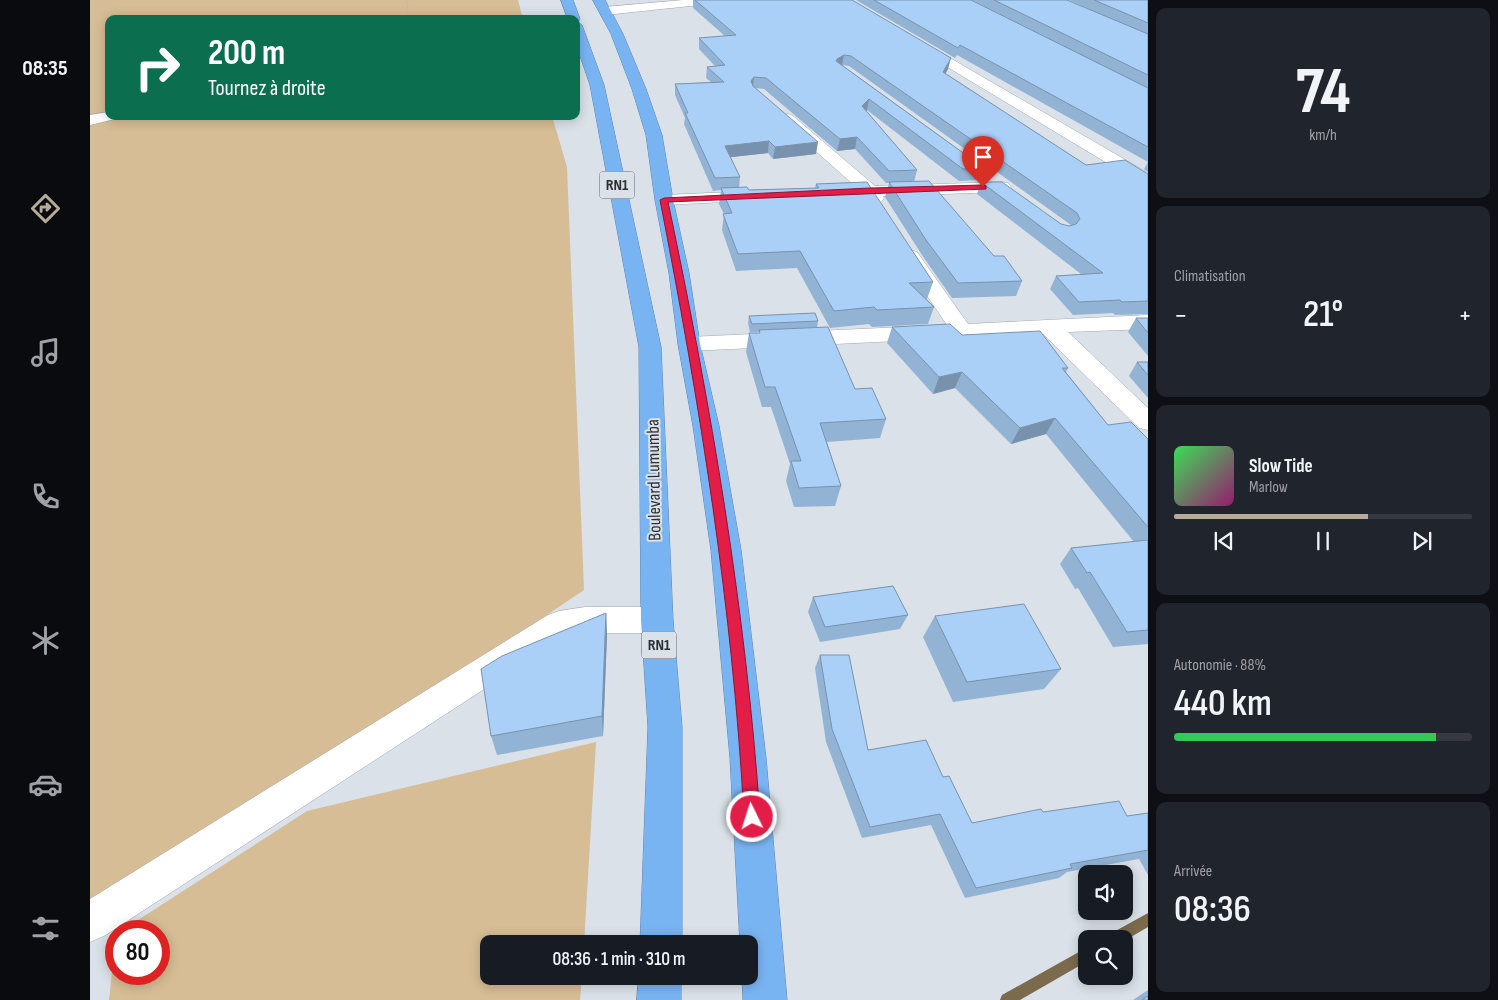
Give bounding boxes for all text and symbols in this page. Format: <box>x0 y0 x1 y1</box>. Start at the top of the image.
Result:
text: 200 m <box>208 32 285 75</box>
icon: right <box>125 35 190 100</box>
text: 74 <box>1296 54 1350 132</box>
text: 08:35 <box>22 55 68 82</box>
text: Tournez à droite <box>208 75 325 102</box>
text: km/h <box>1309 126 1337 145</box>
pin <box>962 136 1004 187</box>
icon: arrive <box>969 143 997 171</box>
road number: RN1 <box>600 172 634 198</box>
icon: directions <box>28 191 63 226</box>
text: Climatisation <box>1174 267 1246 286</box>
text: 21° <box>1303 292 1343 337</box>
text: − <box>1174 299 1188 332</box>
text: + <box>1458 299 1472 332</box>
icon: music <box>28 335 63 370</box>
street label: Boulevard Lumumba <box>642 419 666 541</box>
text: Slow Tide <box>1249 455 1313 478</box>
text: Marlow <box>1249 478 1288 497</box>
icon: phone <box>28 479 63 514</box>
icon: previous <box>1210 527 1238 555</box>
icon: pause <box>1309 527 1337 555</box>
icon: next <box>1408 527 1436 555</box>
icon: climate <box>28 623 63 658</box>
road number: RN1 <box>642 632 676 658</box>
text: Autonomie · 88% <box>1174 656 1266 675</box>
text: 440 km <box>1174 681 1272 726</box>
icon: car <box>28 767 63 802</box>
position arrow <box>725 790 777 842</box>
text: Arrivée <box>1174 862 1212 881</box>
map controls <box>1078 865 1133 985</box>
button: sound <box>1078 865 1133 920</box>
text: 08:36 <box>1174 887 1251 932</box>
icon: filters <box>28 911 63 946</box>
speed limit sign: 80 <box>105 920 170 985</box>
button: search <box>1078 930 1133 985</box>
text: 08:36 · 1 min · 310 m <box>553 948 685 971</box>

